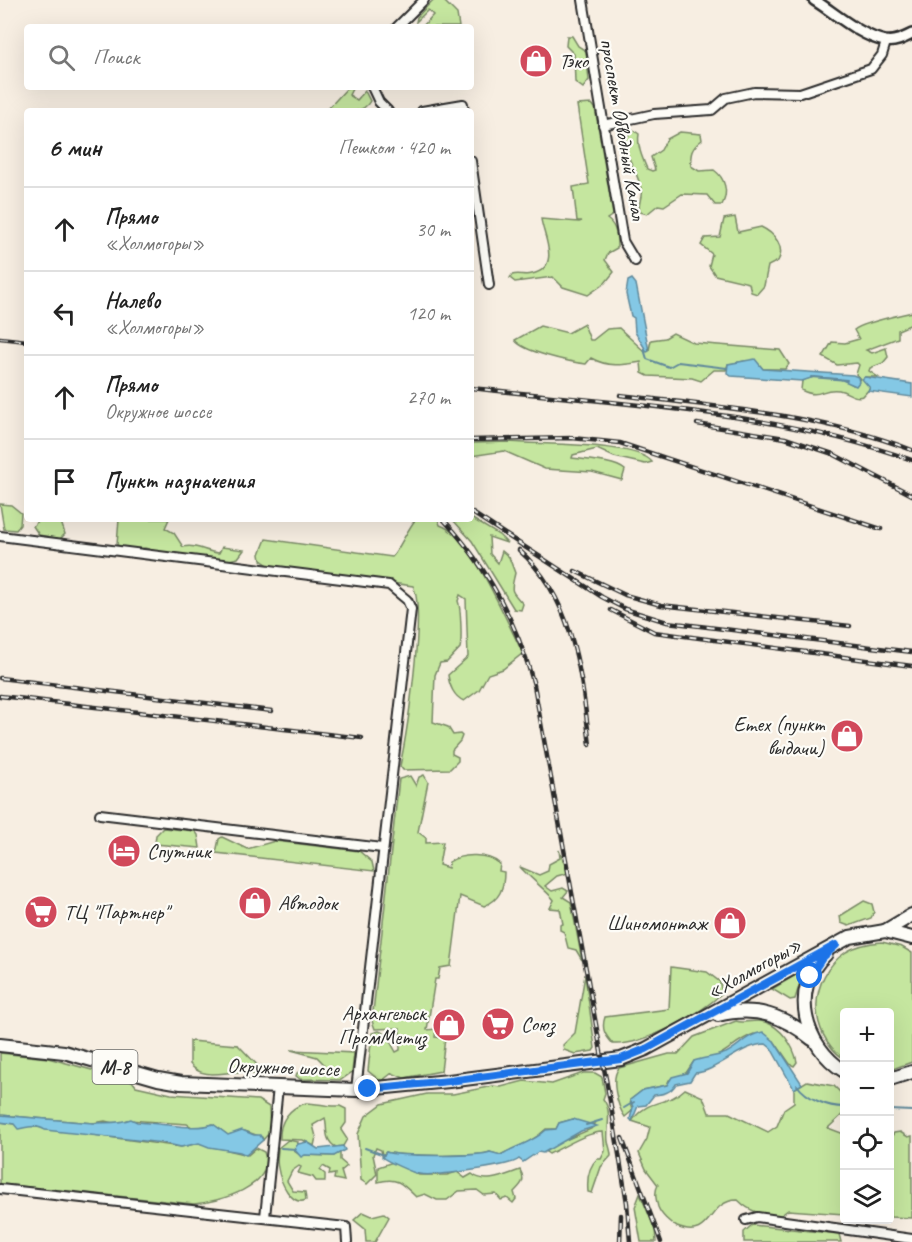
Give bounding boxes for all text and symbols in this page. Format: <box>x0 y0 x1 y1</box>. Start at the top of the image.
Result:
search box <box>24 24 474 90</box>
street label: проспект Обводный Канал <box>594 36 652 223</box>
icon: search <box>45 41 78 74</box>
text: Поиск <box>93 43 139 71</box>
shop icon: Тэко <box>518 43 554 79</box>
place label: Тэко <box>559 48 590 74</box>
text: 6 мин <box>48 131 101 164</box>
text: Пешком · 420 m <box>338 135 450 160</box>
text: Прямо <box>105 203 157 231</box>
icon: ahead <box>48 213 81 246</box>
text: 30 m <box>416 217 450 242</box>
text: «Холмогоры» <box>105 231 204 256</box>
text: Налево <box>105 287 161 315</box>
icon: left <box>48 297 81 330</box>
text: 120 m <box>407 301 450 326</box>
text: «Холмогоры» <box>105 315 204 340</box>
text: Прямо <box>105 371 157 399</box>
icon: ahead <box>48 381 81 414</box>
text: 270 m <box>407 385 450 410</box>
text: Окружное шоссе <box>105 399 211 424</box>
icon: arrive <box>48 465 81 498</box>
text: Пункт назначения <box>105 467 254 495</box>
place label: Emex (пункт выдачи) <box>733 711 825 761</box>
shop icon: Emex (пункт выдачи) <box>829 718 865 754</box>
hotel icon: Спутник <box>106 833 142 869</box>
place label: Спутник <box>147 838 213 864</box>
shop icon: Автодок <box>237 885 273 921</box>
place label: Автодок <box>278 890 339 916</box>
supermarket icon: ТЦ "Партнер" <box>23 894 59 930</box>
place label: ТЦ "Партнер" <box>64 899 173 925</box>
shop icon: Шиномонтаж <box>712 905 748 941</box>
place label: Шиномонтаж <box>607 910 709 936</box>
street label: «Холмогоры» <box>702 931 806 1005</box>
route start <box>796 962 822 988</box>
place label: Архангельск ПромМетиз <box>339 1000 428 1051</box>
supermarket icon: Союз <box>480 1006 516 1042</box>
shop icon: Архангельск ПромМетиз <box>431 1007 467 1043</box>
map controls <box>840 1008 894 1224</box>
button: + <box>840 1008 894 1062</box>
place label: Союз <box>521 1011 557 1038</box>
road number: М-8 <box>92 1050 138 1084</box>
street label: Окружное шоссе <box>227 1052 340 1082</box>
button: − <box>840 1062 894 1116</box>
route end <box>354 1075 380 1101</box>
button: locate <box>840 1116 894 1170</box>
button: layers <box>840 1170 894 1224</box>

